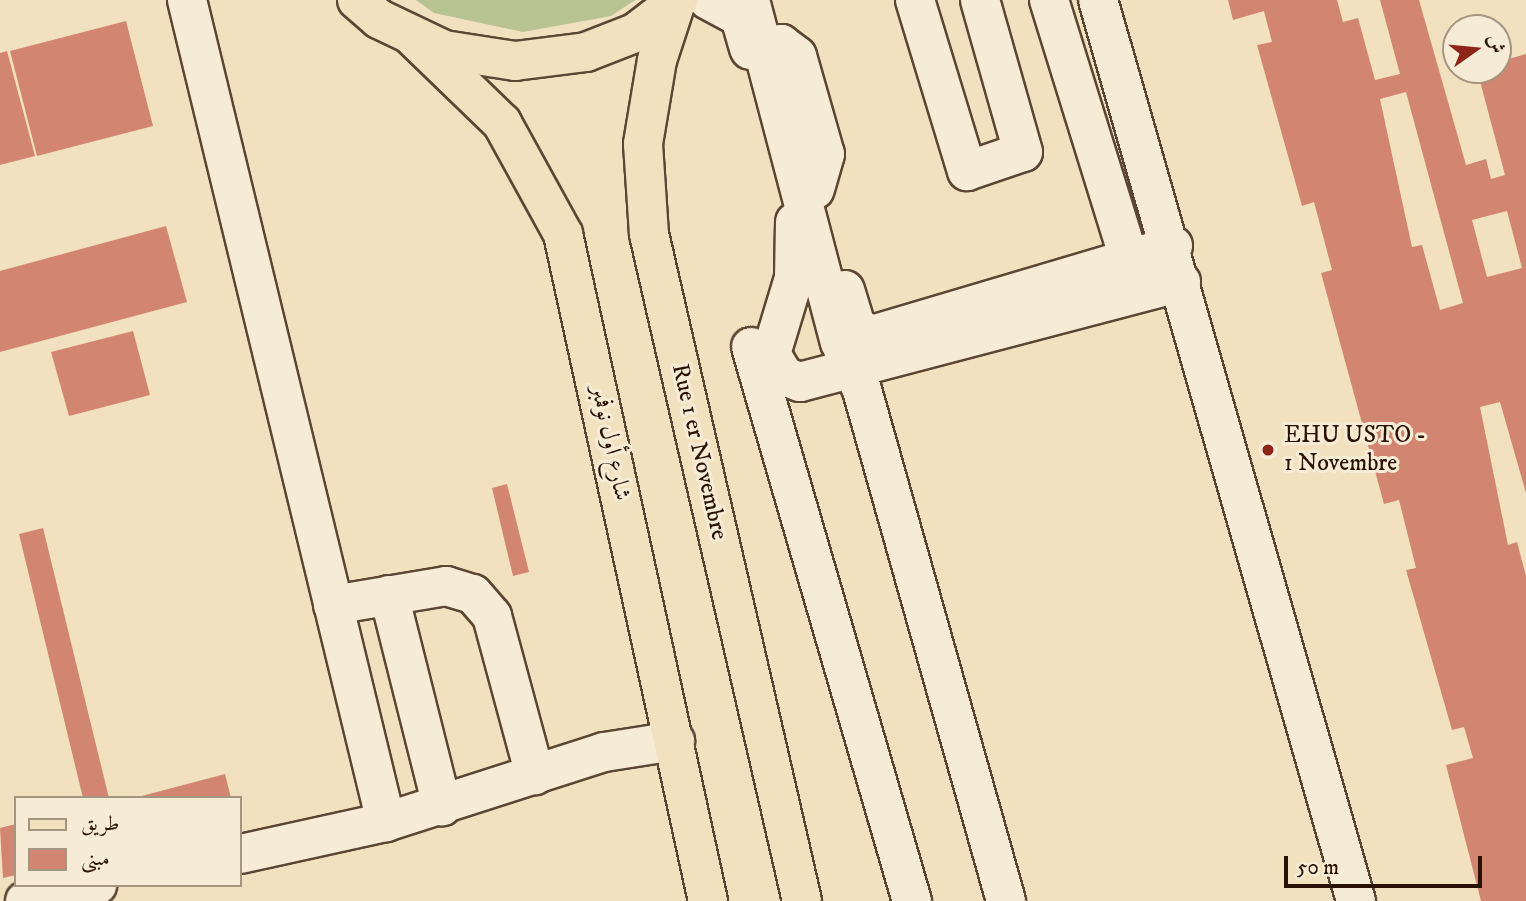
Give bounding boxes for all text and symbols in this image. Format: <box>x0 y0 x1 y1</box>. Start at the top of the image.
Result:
north arrow <box>1442 14 1512 84</box>
text: ش <box>1482 32 1509 56</box>
street label: Rue 1 er Novembre <box>665 361 733 543</box>
street label: شارع أول نوفمبر <box>584 383 636 503</box>
place label: EHU USTO - 1 Novembre <box>1284 422 1426 478</box>
marker: EHU USTO - 1 Novembre <box>1258 440 1278 460</box>
legend <box>14 796 242 887</box>
text: طريق <box>81 811 119 837</box>
scale bar <box>1288 842 1486 886</box>
text: مبنى <box>81 846 110 872</box>
text: 50 m <box>1297 855 1339 881</box>

